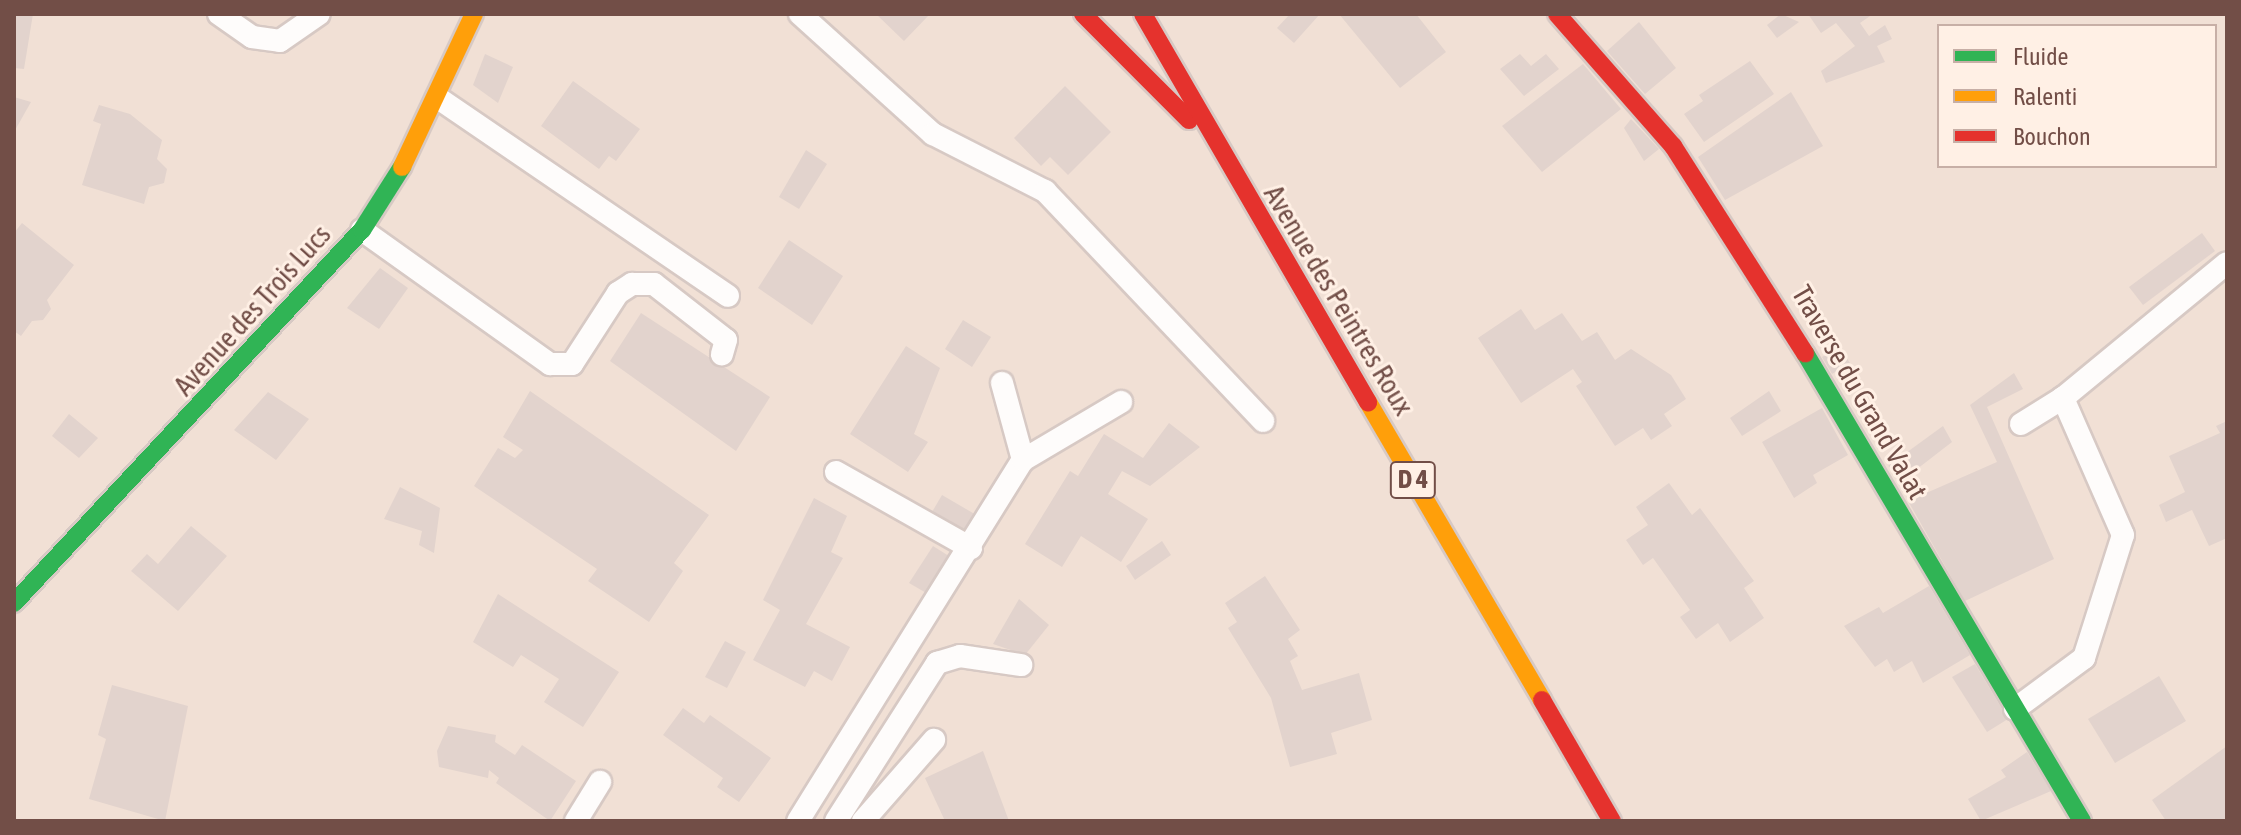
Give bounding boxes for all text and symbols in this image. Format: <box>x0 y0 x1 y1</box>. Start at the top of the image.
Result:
legend <box>1937 24 2217 168</box>
text: Fluide <box>2013 43 2068 70</box>
text: Ralenti <box>2013 83 2077 110</box>
text: Bouchon <box>2013 123 2091 150</box>
street label: Avenue des Peintres Roux <box>1257 179 1421 421</box>
street label: Avenue des Trois Lucs <box>167 218 337 402</box>
street label: Traverse du Grand Valat <box>1785 279 1935 505</box>
road number: D 4 <box>1389 458 1437 502</box>

